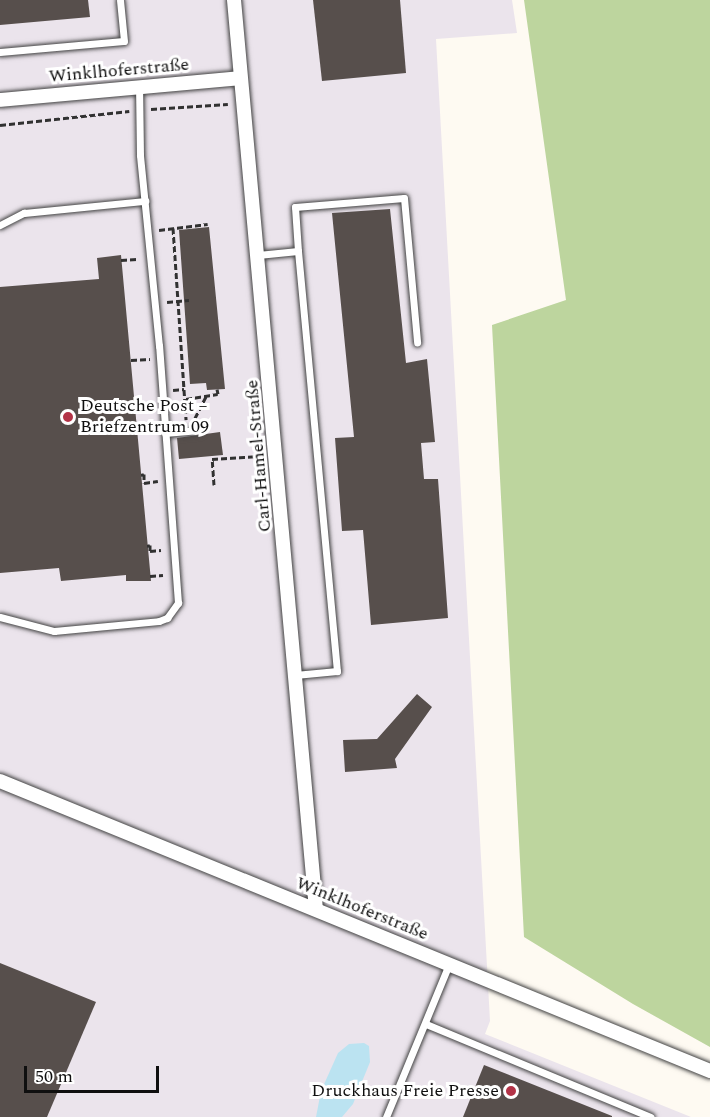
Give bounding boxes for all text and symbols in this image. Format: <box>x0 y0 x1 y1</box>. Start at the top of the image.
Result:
street label: Winklhoferstraße <box>48 54 190 88</box>
street label: Carl-Hamel-Straße <box>242 379 276 533</box>
place label: Deutsche Post – Briefzentrum 09 <box>80 396 209 438</box>
marker: Deutsche Post – Briefzentrum 09 <box>61 410 75 424</box>
street label: Winklhoferstraße <box>293 873 431 945</box>
scale bar <box>27 1054 162 1092</box>
text: 50 m <box>35 1063 73 1090</box>
place label: Druckhaus Freie Presse <box>311 1080 499 1102</box>
marker: Druckhaus Freie Presse <box>504 1084 518 1098</box>

